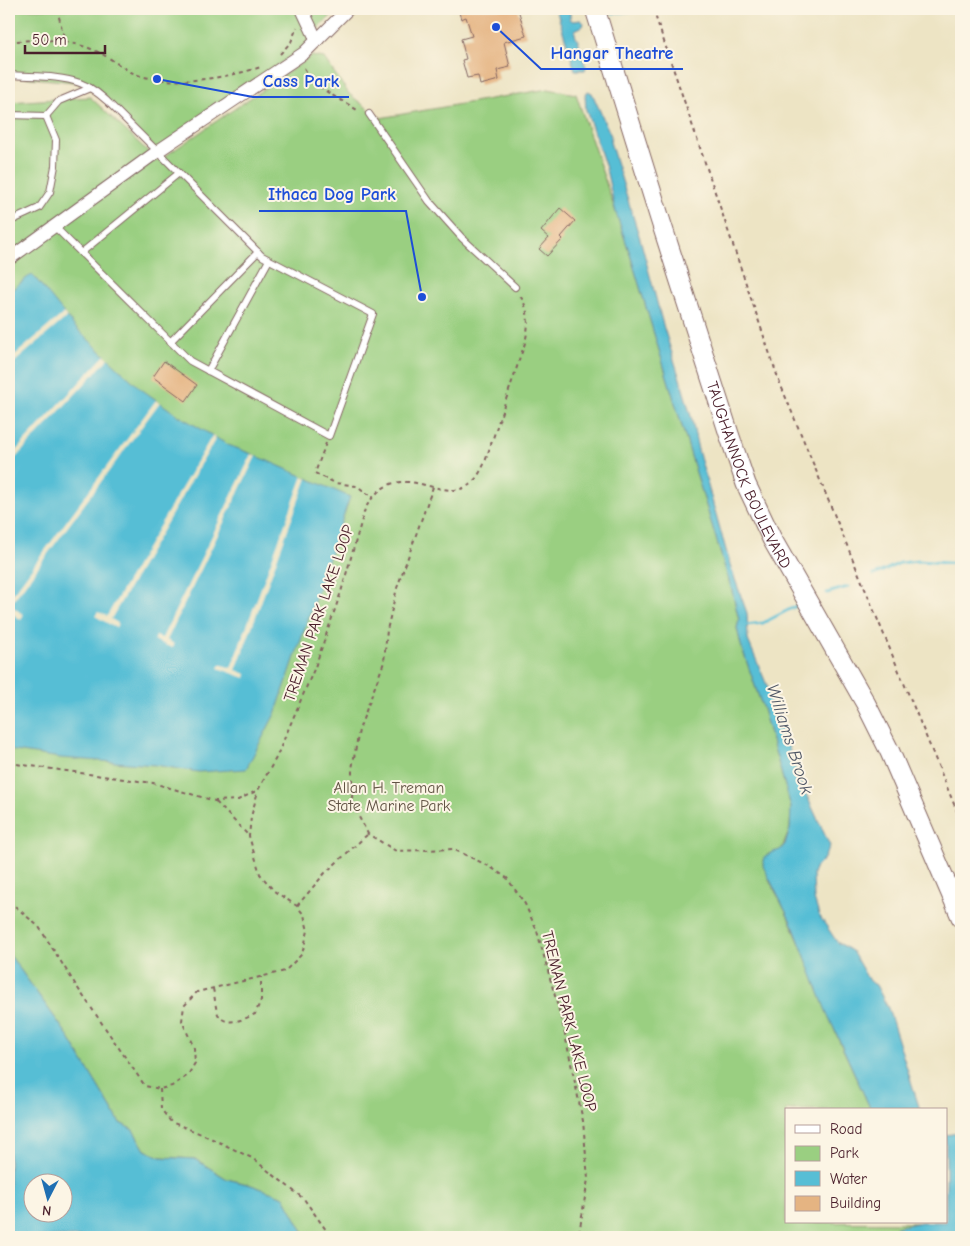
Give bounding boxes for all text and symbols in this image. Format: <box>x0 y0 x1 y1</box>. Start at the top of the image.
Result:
scale bar <box>25 22 105 54</box>
text: 50 m <box>32 31 67 49</box>
callout: Hangar Theatre <box>541 36 683 69</box>
text: Hangar Theatre <box>551 43 674 64</box>
callout: Cass Park <box>253 64 349 97</box>
text: Cass Park <box>263 71 340 92</box>
callout: Ithaca Dog Park <box>259 178 406 211</box>
text: Ithaca Dog Park <box>268 184 396 205</box>
street label: TAUGHANNOCK BOULEVARD <box>703 379 795 572</box>
street label: TREMAN PARK LAKE LOOP <box>280 522 358 704</box>
water label: Williams Brook <box>762 681 817 797</box>
park label: Allan H. Treman State Marine Park <box>327 779 451 815</box>
street label: TREMAN PARK LAKE LOOP <box>538 929 600 1114</box>
legend <box>785 1108 948 1224</box>
text: Road <box>830 1120 862 1138</box>
text: Park <box>830 1144 859 1162</box>
text: Water <box>830 1170 867 1188</box>
north arrow <box>22 1174 72 1224</box>
text: Building <box>830 1194 881 1212</box>
text: N <box>41 1202 52 1219</box>

